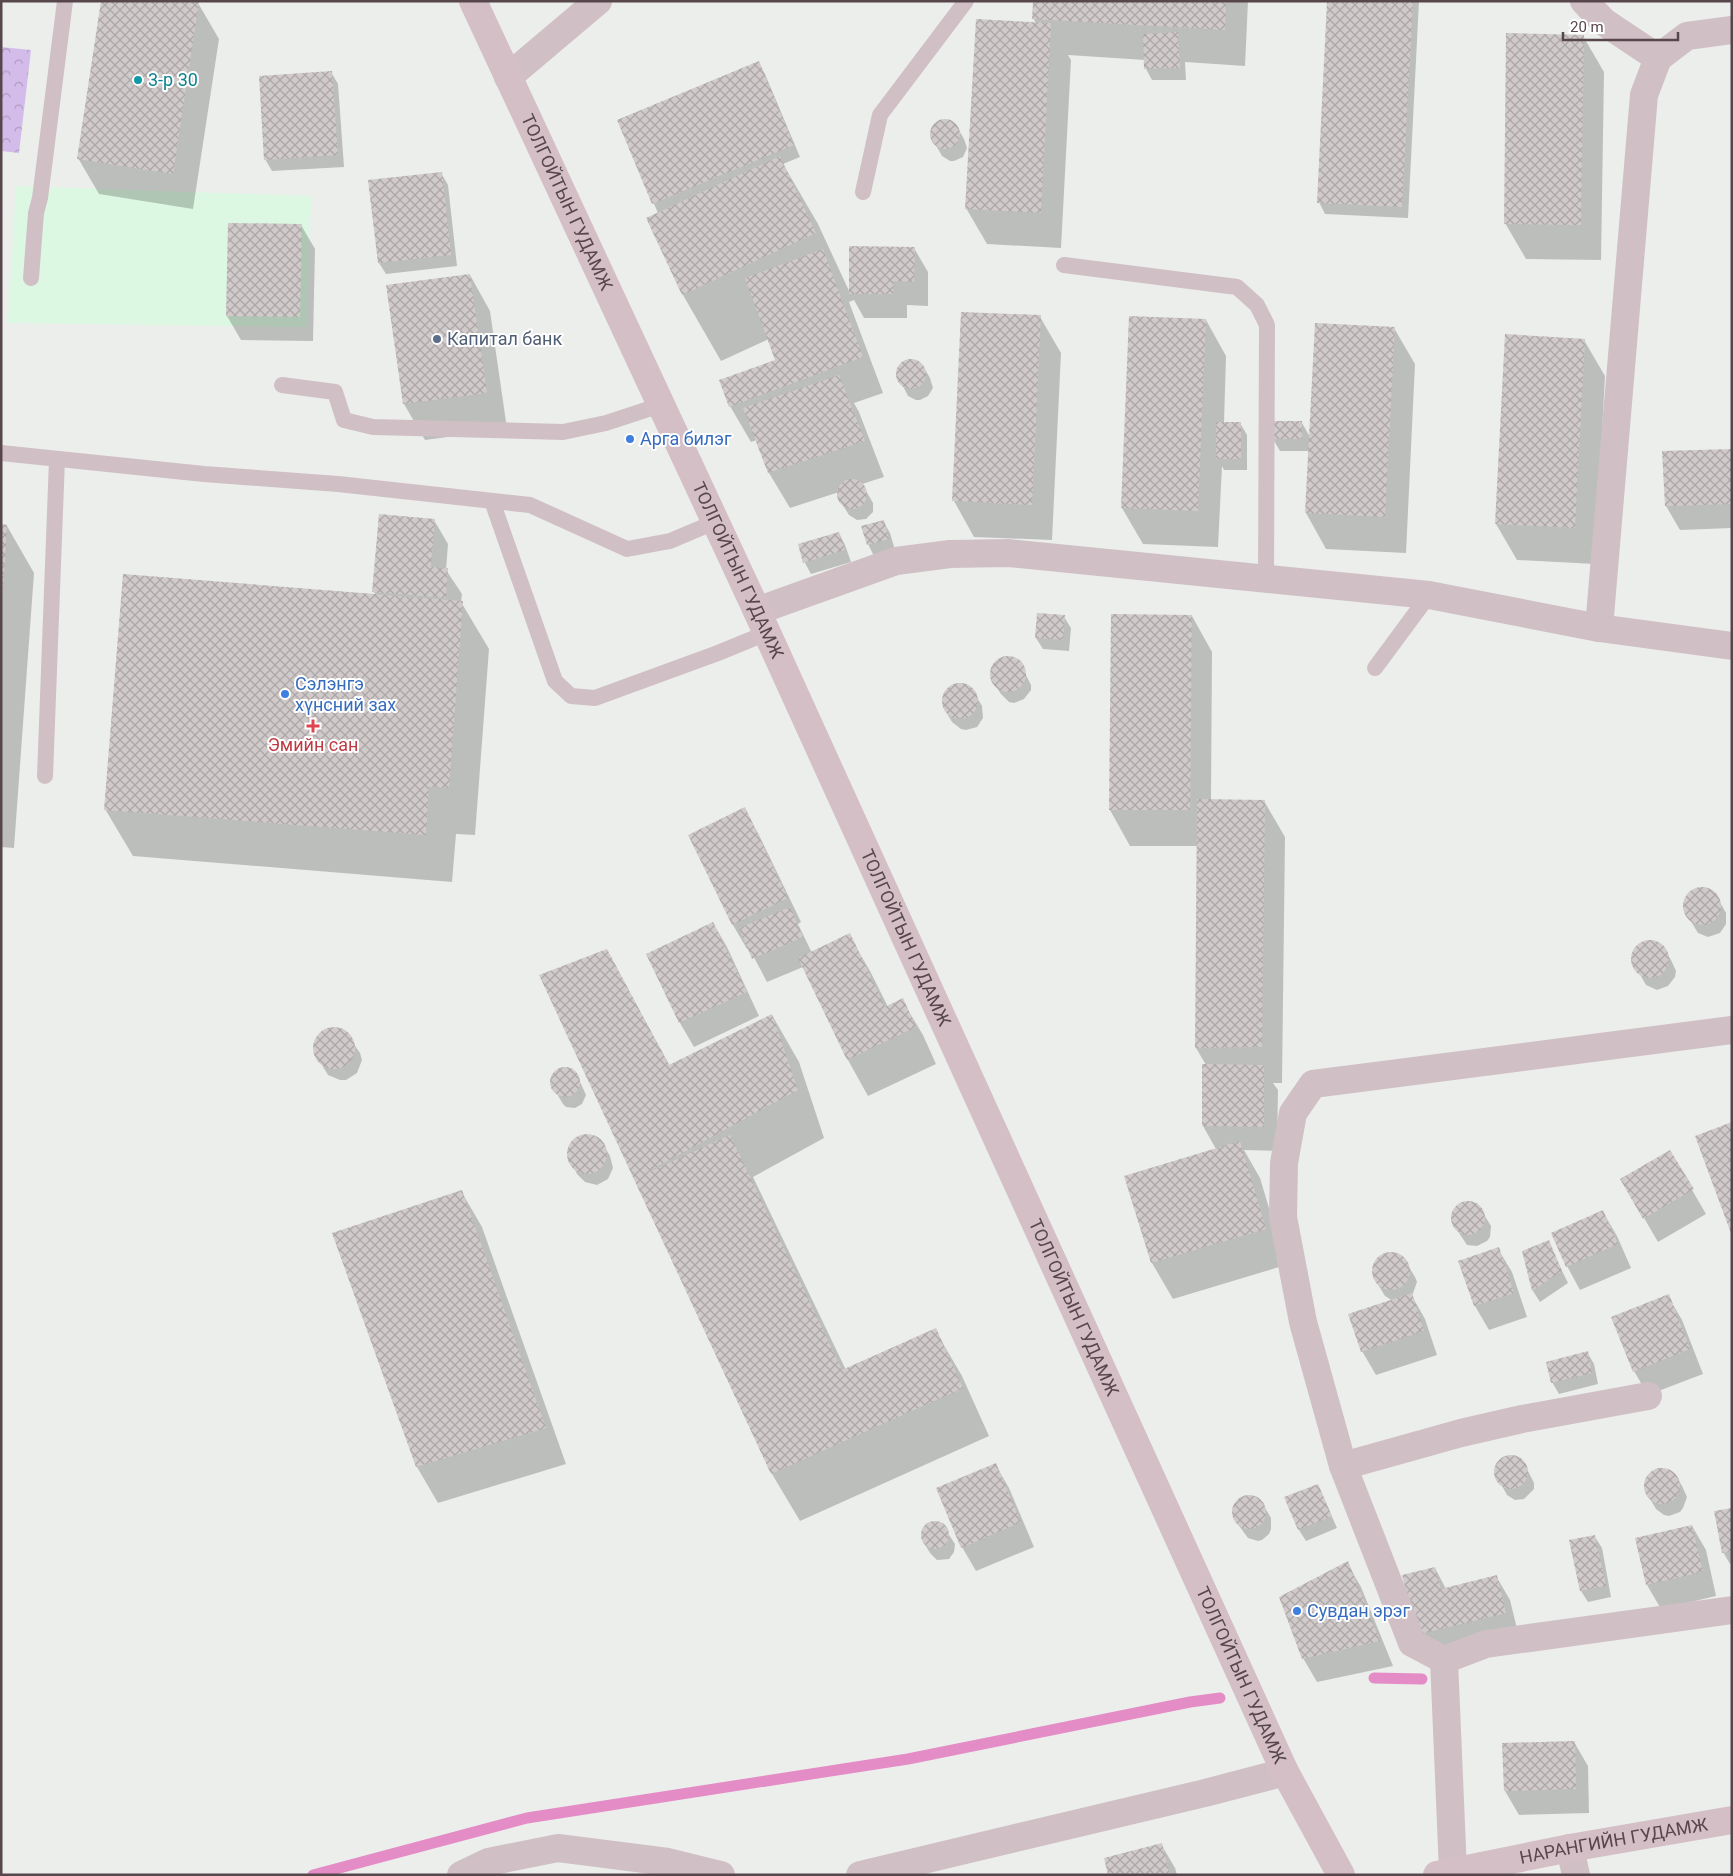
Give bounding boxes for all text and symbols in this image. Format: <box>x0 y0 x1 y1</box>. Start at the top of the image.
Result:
scale bar <box>1563 10 1678 42</box>
text: 20 m <box>1570 18 1604 36</box>
place label: 3-р 30 <box>148 69 198 90</box>
marker: 3-р 30 <box>132 74 144 86</box>
street label: ТОЛГОЙТЫН ГУДАМЖ <box>517 111 617 294</box>
place label: Капитал банк <box>447 328 562 349</box>
marker: Капитал банк <box>431 333 443 345</box>
place label: Арга билэг <box>640 428 732 449</box>
marker: Арга билэг <box>624 433 636 445</box>
street label: ТОЛГОЙТЫН ГУДАМЖ <box>688 479 788 662</box>
place label: Сэлэнгэ хүнсний зах <box>295 673 396 715</box>
marker: Сэлэнгэ хүнсний зах <box>279 688 291 700</box>
marker: Эмийн сан <box>307 720 319 732</box>
place label: Эмийн сан <box>268 734 358 755</box>
street label: ТОЛГОЙТЫН ГУДАМЖ <box>857 846 956 1030</box>
street label: ТОЛГОЙТЫН ГУДАМЖ <box>1025 1216 1124 1400</box>
street label: ТОЛГОЙТЫН ГУДАМЖ <box>1192 1583 1291 1767</box>
place label: Сувдан эрэг <box>1307 1600 1411 1621</box>
marker: Сувдан эрэг <box>1291 1605 1303 1617</box>
street label: НАРАНГИЙН ГУДАМЖ <box>1518 1813 1710 1868</box>

